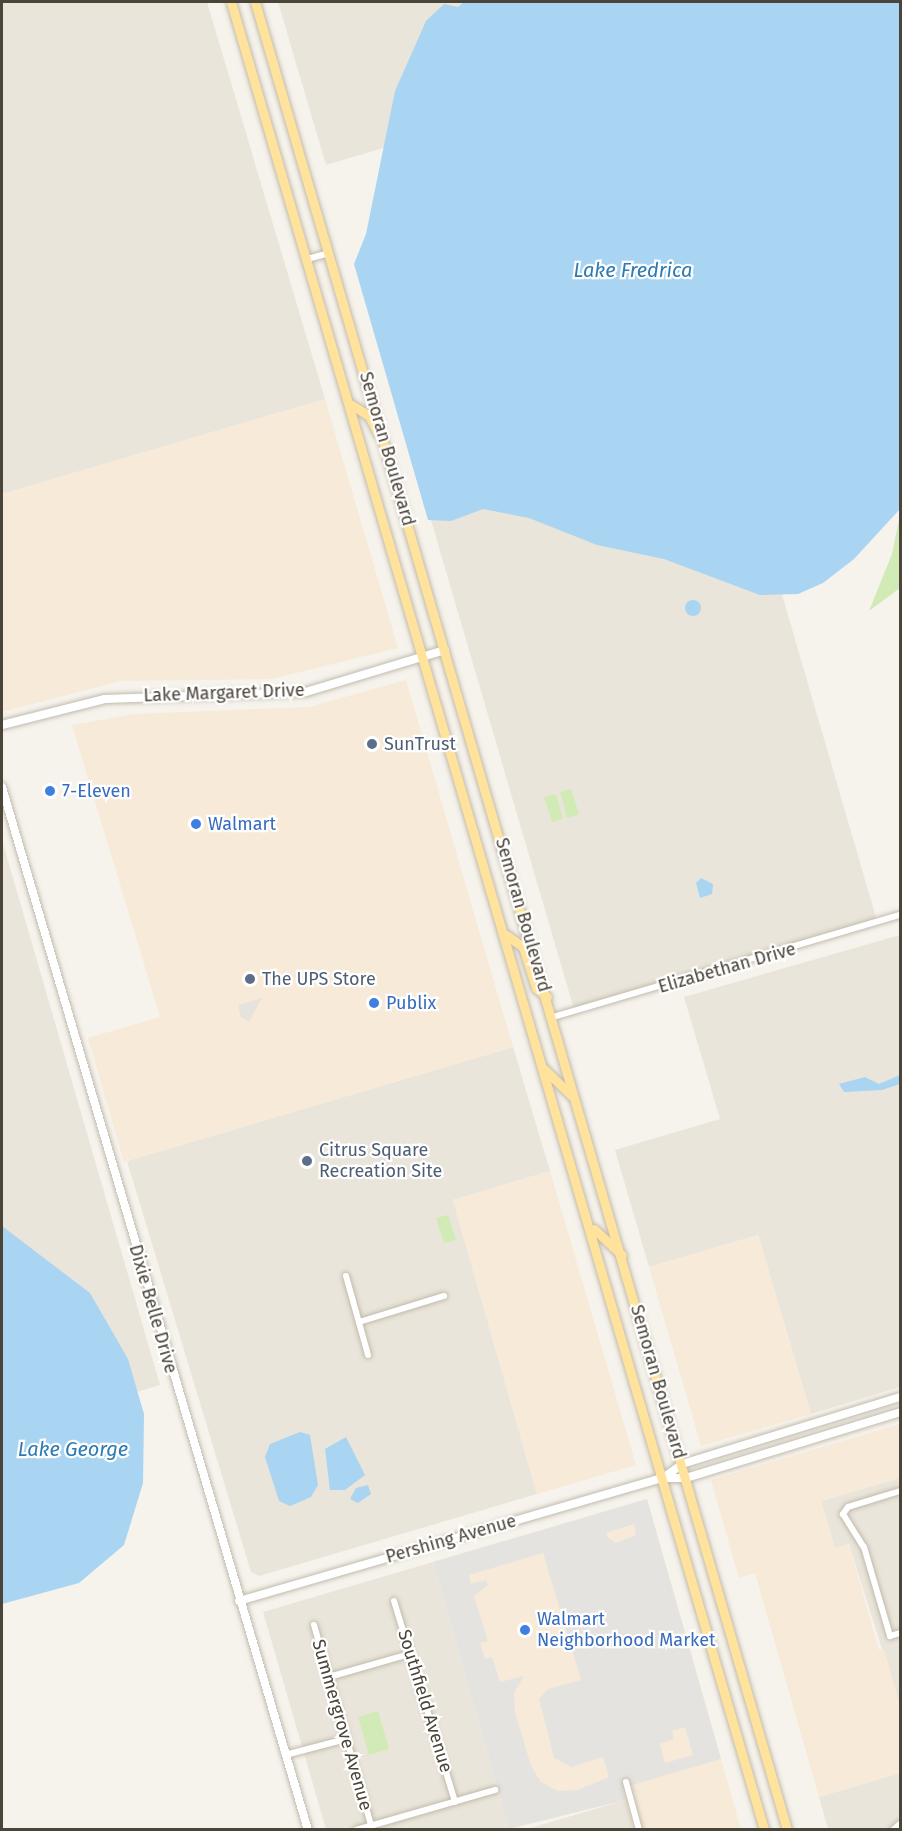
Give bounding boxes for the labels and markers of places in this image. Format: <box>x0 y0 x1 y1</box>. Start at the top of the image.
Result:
place label: SunTrust <box>384 733 456 755</box>
marker: SunTrust <box>365 737 379 751</box>
place label: 7-Eleven <box>62 780 131 802</box>
marker: 7-Eleven <box>43 784 57 798</box>
place label: Walmart <box>208 813 276 835</box>
marker: Walmart <box>189 817 203 831</box>
place label: The UPS Store <box>262 968 376 990</box>
marker: The UPS Store <box>243 972 257 986</box>
place label: Publix <box>386 992 436 1014</box>
marker: Publix <box>367 996 381 1010</box>
place label: Citrus Square Recreation Site <box>319 1140 442 1182</box>
marker: Citrus Square Recreation Site <box>300 1154 314 1168</box>
place label: Walmart Neighborhood Market <box>537 1609 715 1652</box>
marker: Walmart Neighborhood Market <box>518 1623 532 1637</box>

